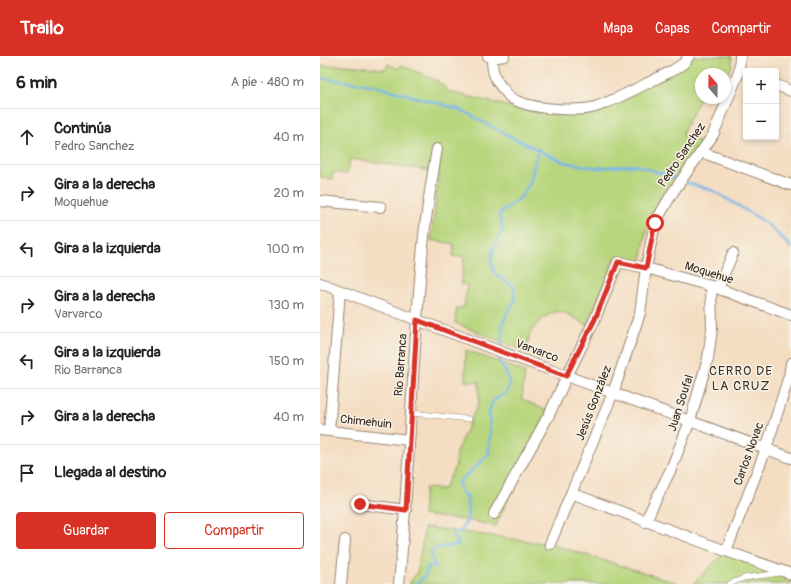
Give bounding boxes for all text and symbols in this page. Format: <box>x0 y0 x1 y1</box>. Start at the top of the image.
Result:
text: Trailo <box>20 16 64 40</box>
text: Mapa <box>603 20 633 37</box>
text: Capas <box>655 20 690 37</box>
text: Compartir <box>712 20 771 37</box>
north arrow <box>695 68 731 104</box>
map controls <box>743 68 779 140</box>
button: + <box>743 68 779 104</box>
text: 6 min <box>16 72 57 93</box>
text: A pie · 480 m <box>231 74 304 90</box>
button: − <box>743 104 779 140</box>
text: Continúa <box>54 119 111 138</box>
street label: Pedro Sanchez <box>655 120 709 190</box>
icon: ahead <box>16 126 38 148</box>
text: 40 m <box>273 129 304 145</box>
text: Pedro Sanchez <box>54 138 135 154</box>
text: Gira a la derecha <box>54 175 155 194</box>
icon: right <box>16 182 38 204</box>
text: 20 m <box>273 185 304 201</box>
text: Moquehue <box>54 194 108 210</box>
route start <box>646 214 664 232</box>
icon: left <box>16 238 38 260</box>
text: Gira a la izquierda <box>54 239 161 258</box>
text: 100 m <box>267 241 304 257</box>
street label: Moquehue <box>683 258 735 288</box>
text: Gira a la derecha <box>54 287 155 306</box>
icon: right <box>16 294 38 316</box>
text: 130 m <box>268 297 304 313</box>
text: Varvarco <box>54 306 103 322</box>
street label: Rio Barranca <box>391 333 411 397</box>
street label: Varvarco <box>513 336 561 366</box>
text: Gira a la izquierda <box>54 343 161 362</box>
icon: left <box>16 350 38 372</box>
text: 150 m <box>269 353 304 369</box>
text: Rio Barranca <box>54 362 122 378</box>
street label: Jesús González <box>573 363 615 443</box>
district label: CERRO DE LA CRUZ <box>709 363 773 394</box>
street label: Juan Soufal <box>665 373 697 433</box>
icon: right <box>16 406 38 428</box>
text: Gira a la derecha <box>54 407 155 426</box>
text: 40 m <box>273 409 304 425</box>
street label: Chimehuin <box>339 412 393 432</box>
street label: Carlos Novac <box>731 420 767 488</box>
icon: arrive <box>16 462 38 484</box>
text: Llegada al destino <box>54 463 166 482</box>
route end <box>351 495 369 513</box>
button: Guardar <box>16 512 156 549</box>
button: Compartir <box>164 512 304 549</box>

